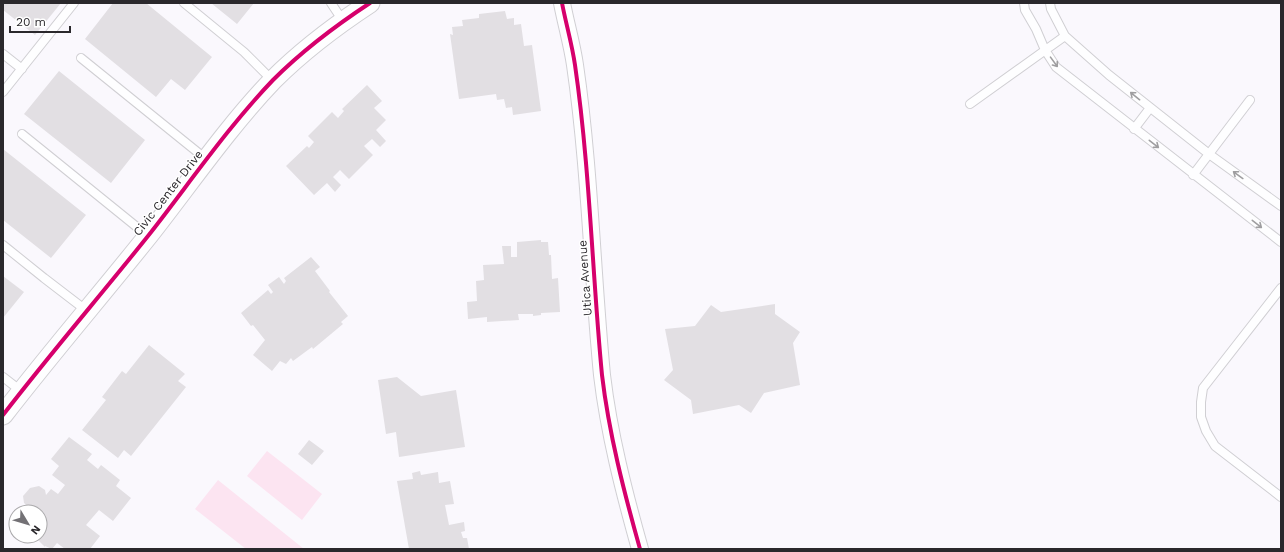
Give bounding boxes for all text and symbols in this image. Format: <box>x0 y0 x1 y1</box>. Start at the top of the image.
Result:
scale bar <box>10 8 70 34</box>
text: 20 m <box>16 15 46 29</box>
one-way arrow <box>1049 57 1058 68</box>
one-way arrow <box>1130 91 1141 100</box>
one-way arrow <box>1149 140 1160 149</box>
street label: Civic Center Drive <box>130 147 206 239</box>
one-way arrow <box>1233 171 1244 179</box>
one-way arrow <box>1251 220 1262 228</box>
street label: Utica Avenue <box>575 240 595 316</box>
north arrow <box>8 504 48 544</box>
text: N <box>28 523 43 537</box>

